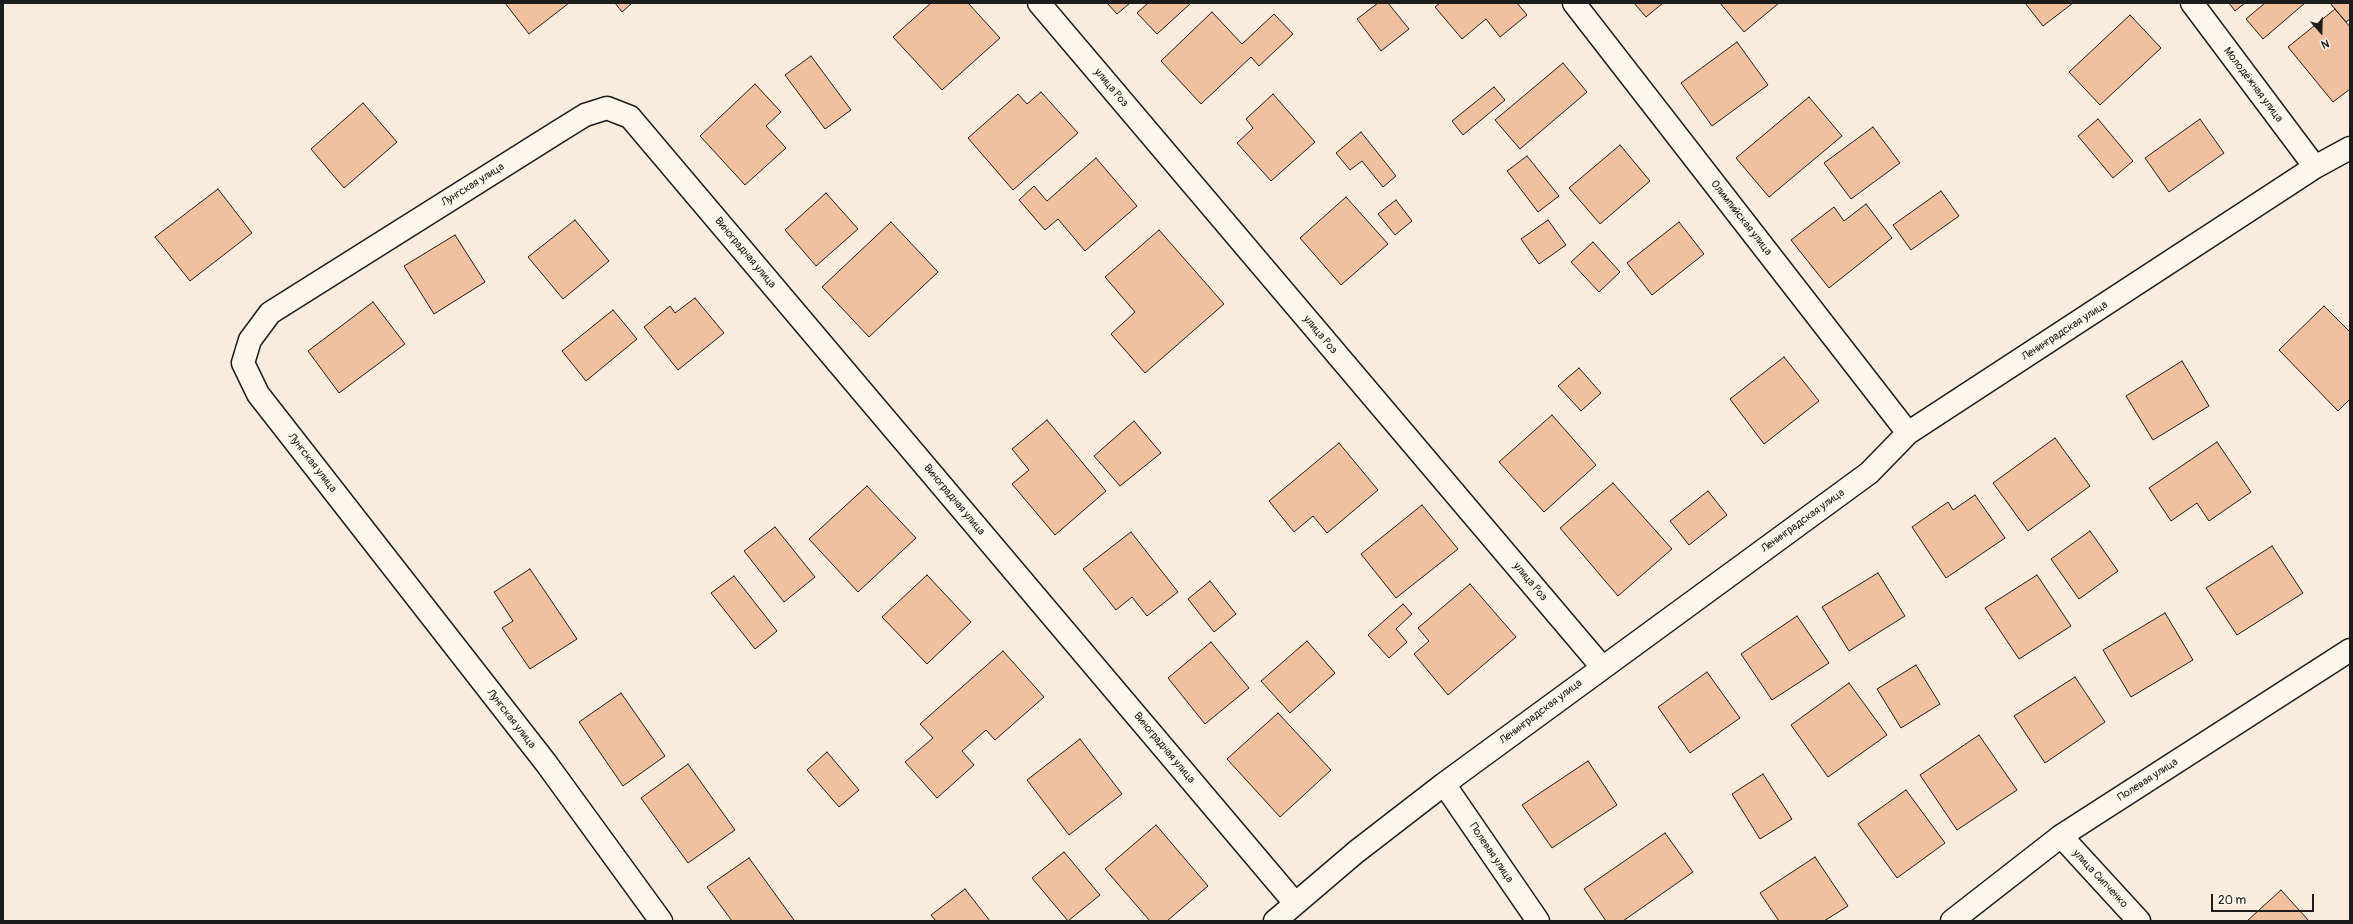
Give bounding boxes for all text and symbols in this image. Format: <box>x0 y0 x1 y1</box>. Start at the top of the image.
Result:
north arrow <box>2301 12 2341 52</box>
text: N <box>2320 36 2331 51</box>
street label: Молодёжная улица <box>2220 45 2286 125</box>
street label: улица Роз <box>1091 66 1131 110</box>
street label: Лунгская улица <box>439 160 507 210</box>
street label: Олимпийская улица <box>1707 178 1775 258</box>
street label: Виноградная улица <box>711 215 779 291</box>
street label: Ленинградская улица <box>2020 298 2110 364</box>
street label: улица Роз <box>1300 313 1340 357</box>
street label: Лунгская улица <box>285 431 339 495</box>
street label: Виноградная улица <box>920 462 988 538</box>
street label: Ленинградская улица <box>1759 486 1847 556</box>
street label: улица Роз <box>1510 560 1550 604</box>
street label: Ленинградская улица <box>1497 677 1585 747</box>
street label: Лунгская улица <box>484 687 538 751</box>
street label: Виноградная улица <box>1130 710 1198 786</box>
street label: Полевая улица <box>2115 756 2181 804</box>
street label: Полевая улица <box>1466 821 1516 885</box>
street label: улица Сипченко <box>2070 847 2130 911</box>
scale bar <box>2213 886 2316 912</box>
text: 20 m <box>2218 893 2246 908</box>

